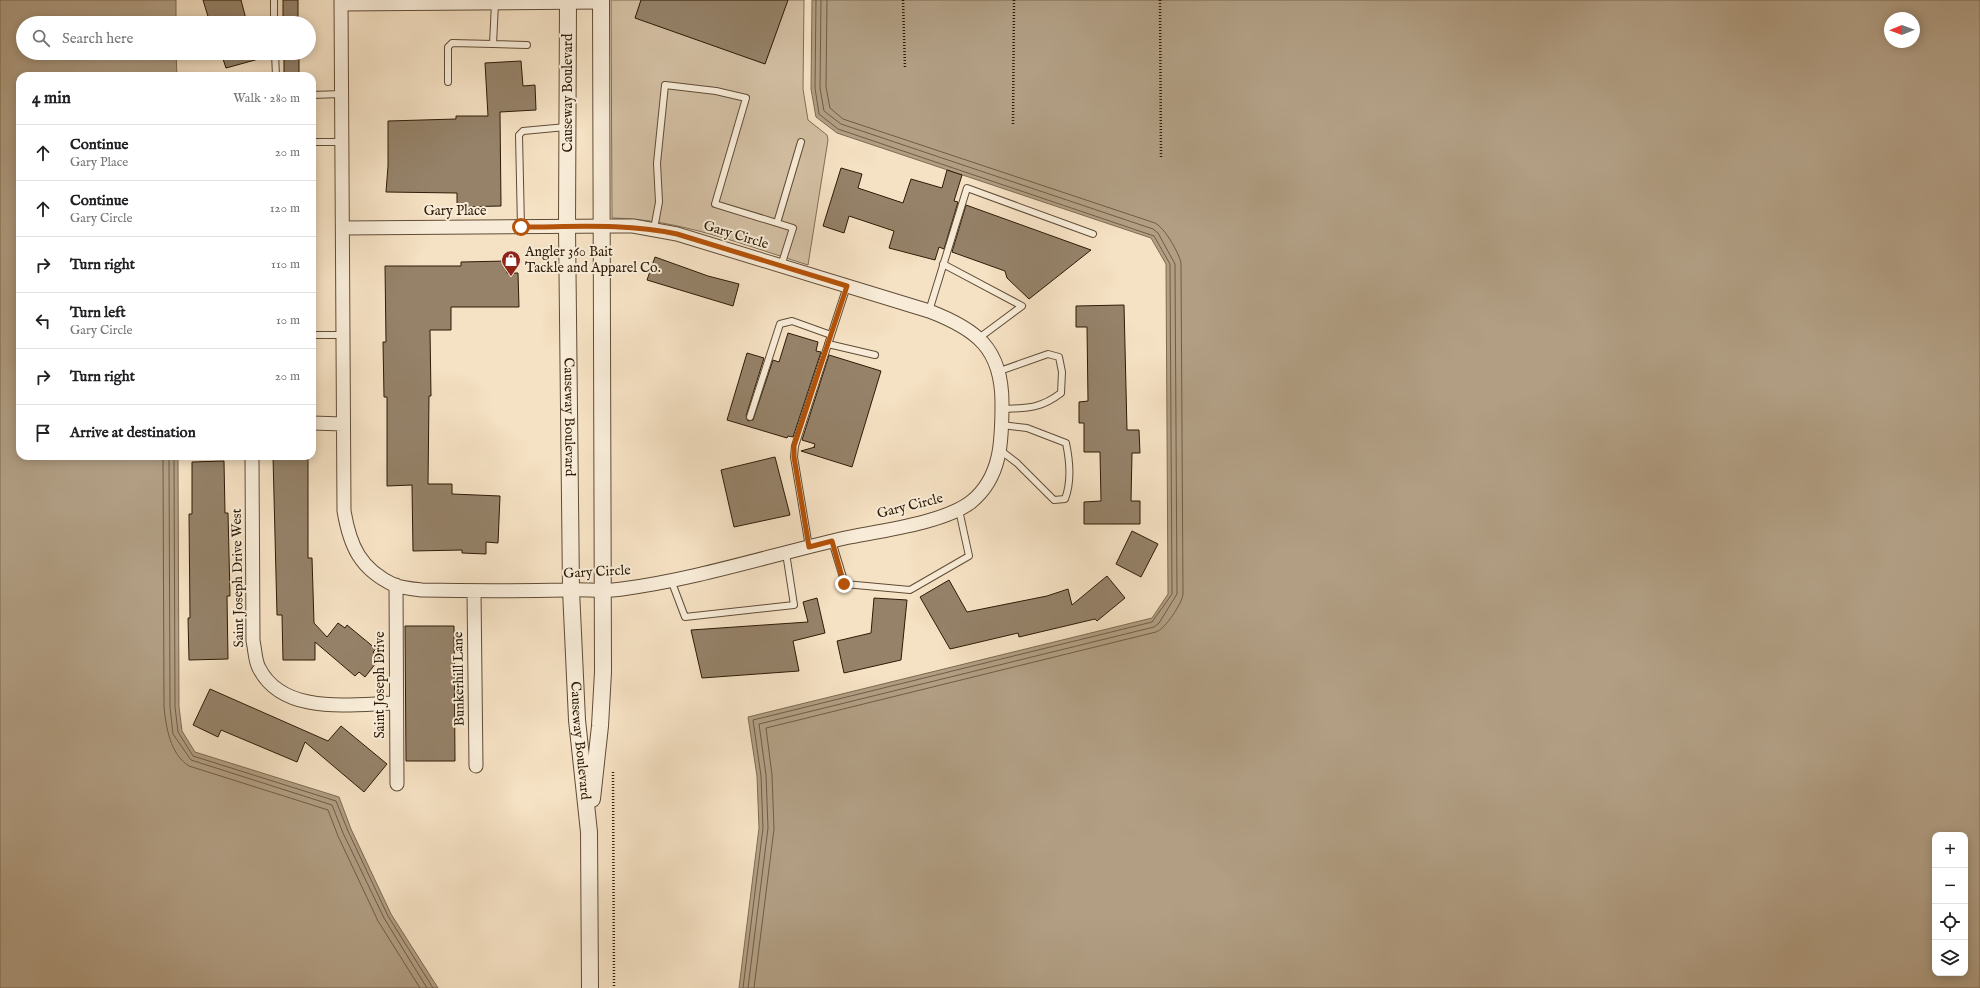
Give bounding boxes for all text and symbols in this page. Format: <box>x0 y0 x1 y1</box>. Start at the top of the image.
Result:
north arrow <box>1884 12 1920 48</box>
search box <box>16 16 316 60</box>
icon: search <box>30 27 52 49</box>
text: Search here <box>62 29 133 48</box>
street label: Causeway Boulevard <box>559 33 577 152</box>
text: 4 min <box>32 88 71 109</box>
text: Walk · 280 m <box>233 90 300 107</box>
text: Continue <box>70 135 128 154</box>
icon: ahead <box>32 142 54 164</box>
text: 20 m <box>275 144 300 161</box>
text: Gary Place <box>70 154 128 171</box>
text: Continue <box>70 191 128 210</box>
icon: ahead <box>32 198 54 220</box>
text: 120 m <box>270 200 300 217</box>
street label: Gary Place <box>424 202 487 220</box>
text: Gary Circle <box>70 210 133 227</box>
street label: Gary Circle <box>701 217 771 254</box>
route start <box>512 218 530 236</box>
place label: Angler 360 Bait Tackle and Apparel Co. <box>524 243 661 277</box>
shop icon: Angler 360 Bait Tackle and Apparel Co. <box>500 249 522 277</box>
icon: right <box>32 254 54 276</box>
text: Turn right <box>70 255 135 274</box>
text: 110 m <box>271 256 300 273</box>
text: Turn left <box>70 303 126 322</box>
icon: left <box>32 310 54 332</box>
text: 10 m <box>276 312 300 329</box>
text: Gary Circle <box>70 322 133 339</box>
street label: Causeway Boulevard <box>559 357 579 477</box>
icon: right <box>32 366 54 388</box>
text: Turn right <box>70 367 135 386</box>
text: 20 m <box>275 368 300 385</box>
icon: arrive <box>32 422 54 444</box>
text: Arrive at destination <box>70 423 196 442</box>
street label: Gary Circle <box>875 489 945 523</box>
street label: Saint Joseph Drive West <box>228 508 248 648</box>
street label: Gary Circle <box>563 561 632 583</box>
route end <box>835 575 853 593</box>
street label: Saint Joseph Drive <box>371 631 389 739</box>
street label: Bunkerhill Lane <box>449 631 469 727</box>
street label: Causeway Boulevard <box>566 681 595 801</box>
map controls <box>1932 832 1968 976</box>
button: + <box>1932 832 1968 868</box>
button: − <box>1932 868 1968 904</box>
button: locate <box>1932 904 1968 940</box>
button: layers <box>1932 940 1968 976</box>

